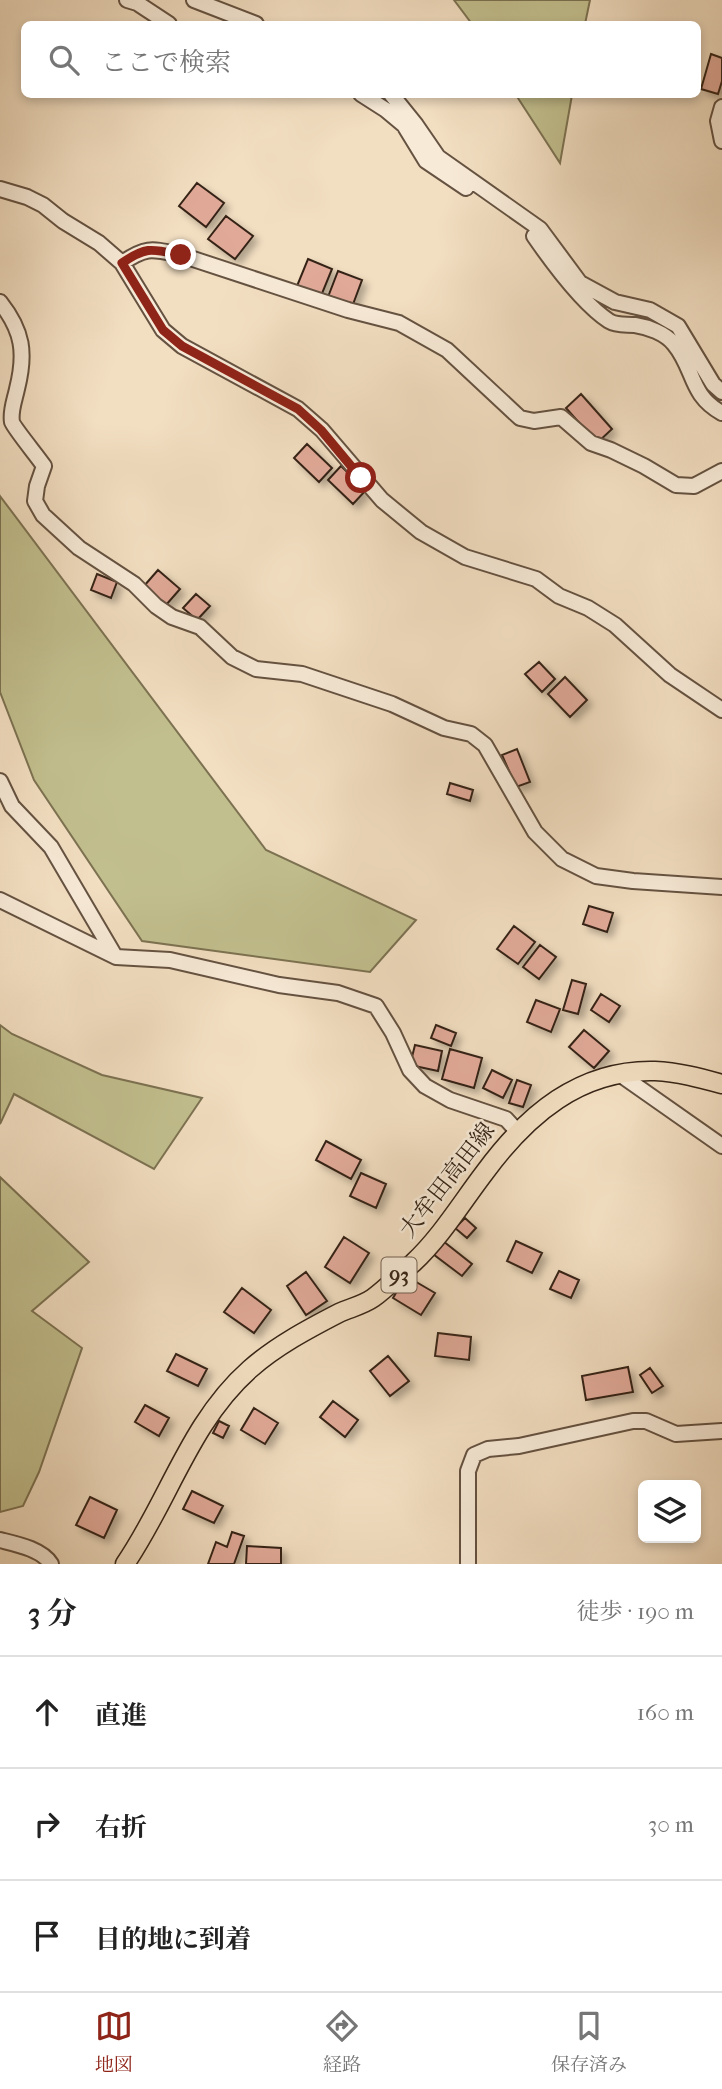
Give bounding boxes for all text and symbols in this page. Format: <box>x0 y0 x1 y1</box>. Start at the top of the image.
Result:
search box <box>21 21 701 98</box>
icon: search <box>45 41 83 79</box>
text: ここで検索 <box>101 47 231 78</box>
route end <box>165 239 196 270</box>
route start <box>345 462 376 493</box>
street label: 大牟田高田線 <box>394 1117 500 1243</box>
road number: 93 <box>382 1258 416 1292</box>
map controls <box>638 1480 701 1543</box>
button: layers <box>638 1480 701 1543</box>
text: 3 分 <box>28 1596 77 1631</box>
text: 徒歩 · 190 m <box>576 1598 694 1625</box>
icon: ahead <box>28 1693 66 1731</box>
text: 160 m <box>637 1699 694 1726</box>
text: 直進 <box>95 1700 147 1731</box>
icon: right <box>28 1805 66 1843</box>
text: 30 m <box>648 1811 694 1838</box>
text: 右折 <box>95 1812 147 1843</box>
icon: arrive <box>28 1917 66 1955</box>
text: 目的地に到着 <box>95 1924 251 1955</box>
tab: 地図 <box>95 2007 133 2076</box>
tab: 経路 <box>323 2007 361 2076</box>
tab: 保存済み <box>551 2007 627 2076</box>

